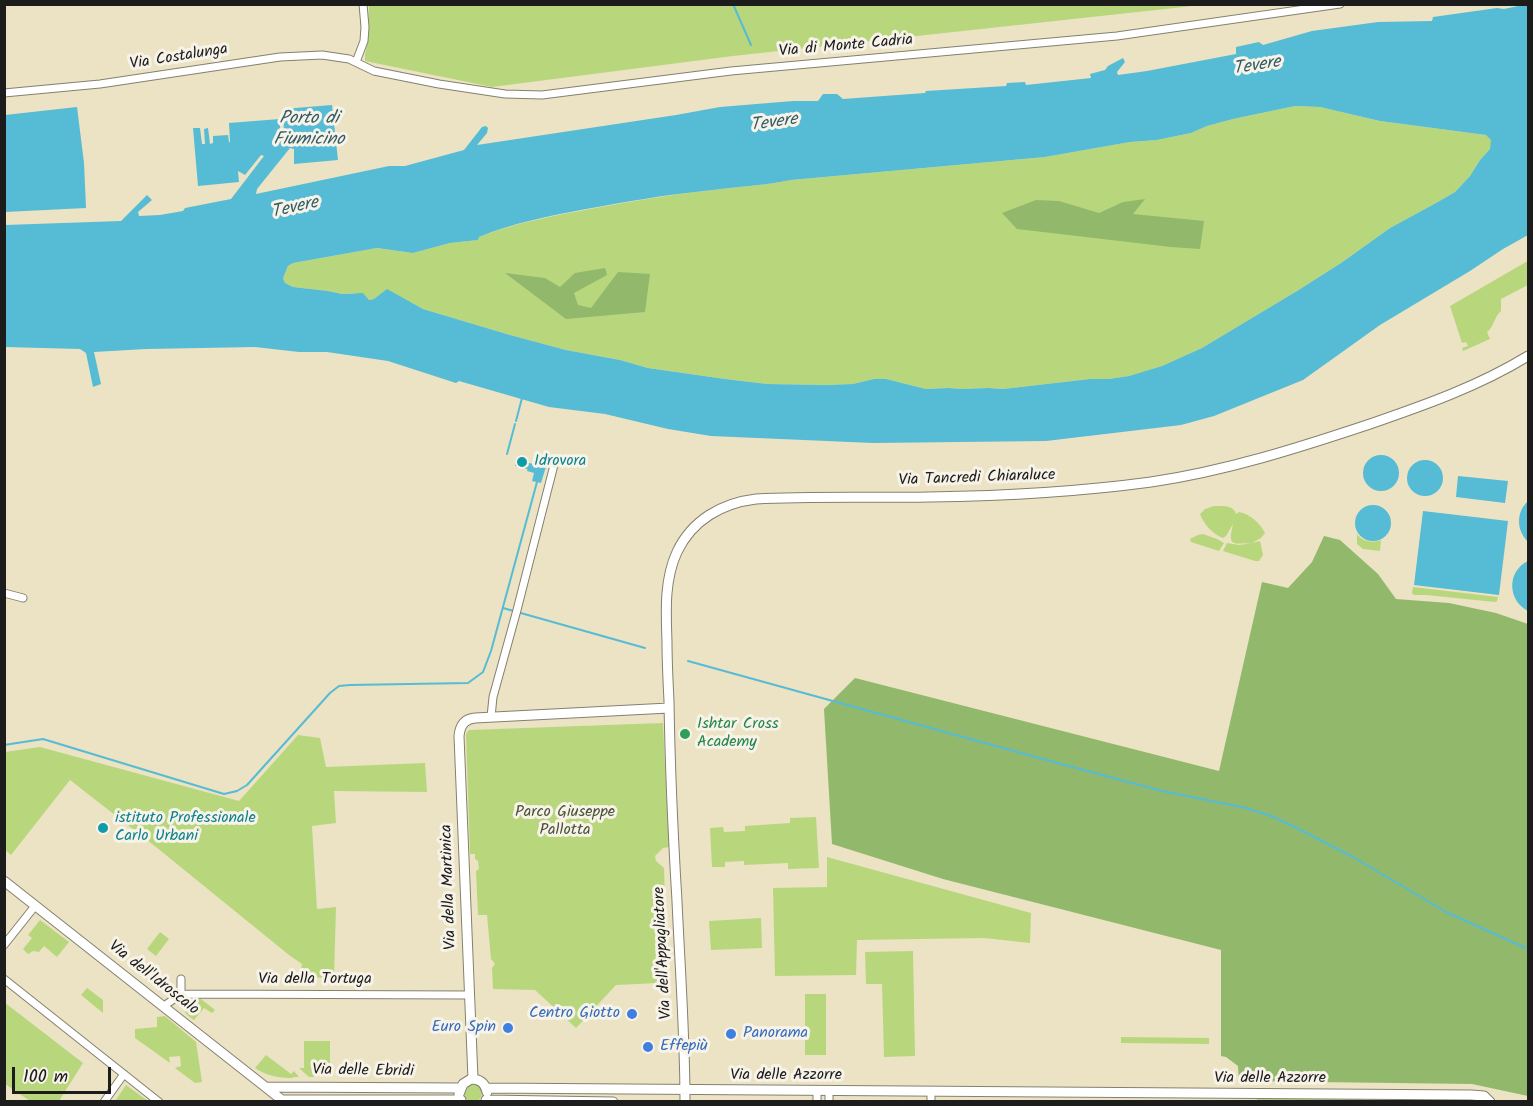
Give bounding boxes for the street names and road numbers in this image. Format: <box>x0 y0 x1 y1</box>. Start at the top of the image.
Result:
street label: Via di Monte Cadria <box>778 32 914 62</box>
street label: Via Costalunga <box>129 41 229 75</box>
street label: Via Tancredi Chiaraluce <box>898 467 1056 491</box>
street label: Via della Martinica <box>438 824 462 950</box>
street label: Via dell'Appagliatore <box>651 886 677 1020</box>
street label: Via dell'Idroscalo <box>104 938 202 1020</box>
street label: Via della Tortuga <box>258 970 372 990</box>
street label: Via delle Ebridi <box>312 1062 414 1082</box>
street label: Via delle Azzorre <box>730 1066 842 1086</box>
street label: Via delle Azzorre <box>1214 1069 1326 1089</box>

